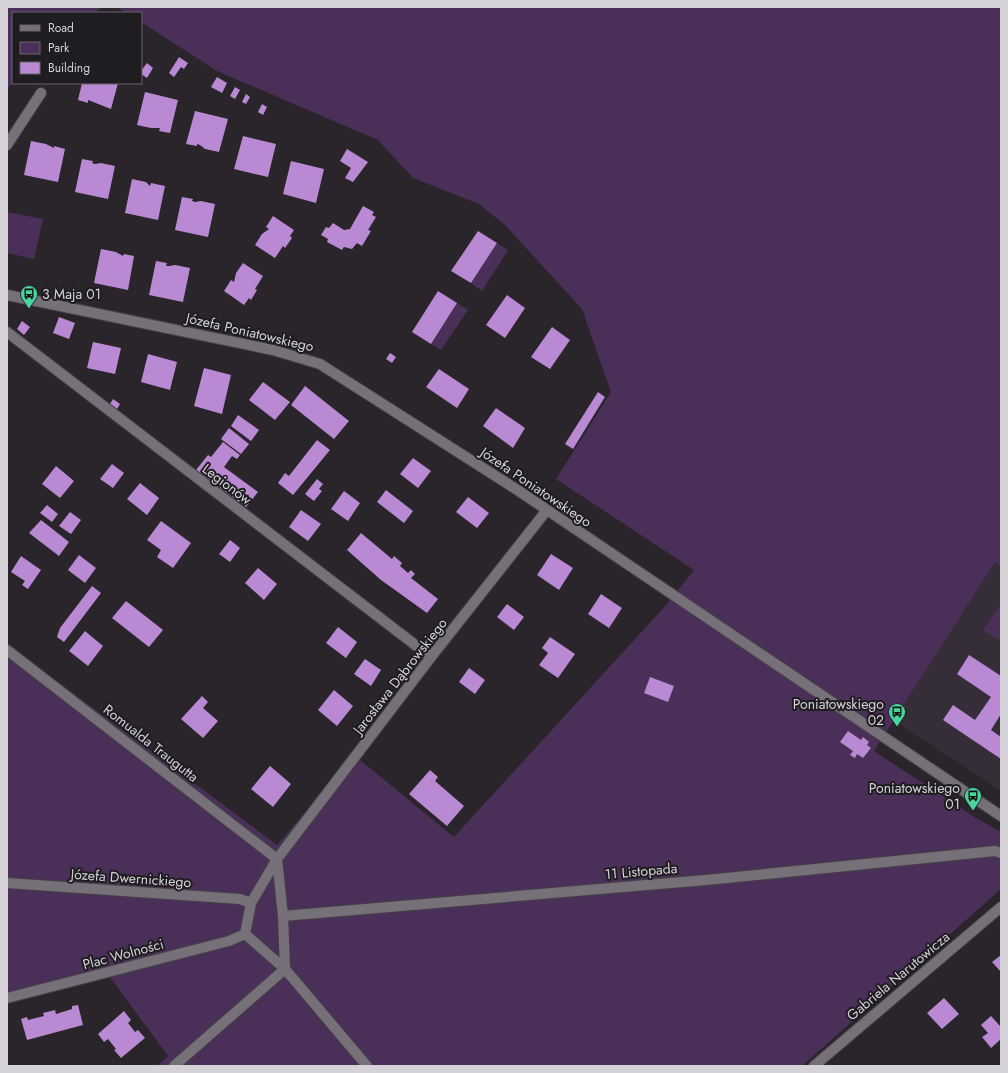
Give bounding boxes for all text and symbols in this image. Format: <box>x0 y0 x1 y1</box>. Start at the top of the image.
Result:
legend <box>12 12 142 84</box>
text: Road <box>48 19 74 37</box>
text: Park <box>48 39 70 57</box>
text: Building <box>48 59 90 77</box>
bus stop icon: 3 Maja 01 <box>19 284 39 309</box>
place label: 3 Maja 01 <box>42 284 101 304</box>
street label: Józefa Poniatowskiego <box>182 307 316 356</box>
street label: Józefa Poniatowskiego <box>475 441 596 532</box>
street label: Legionów <box>198 459 256 509</box>
street label: Jarosława Dąbrowskiego <box>347 613 452 740</box>
place label: Poniatowskiego 02 <box>793 694 884 730</box>
street label: Romualda Traugutta <box>99 700 203 786</box>
bus stop icon: Poniatowskiego 02 <box>887 702 907 727</box>
place label: Poniatowskiego 01 <box>869 778 960 814</box>
bus stop icon: Poniatowskiego 01 <box>963 786 983 811</box>
street label: 11 Listopada <box>604 858 678 884</box>
street label: Józefa Dwernickiego <box>68 864 192 892</box>
street label: Gabriela Narutowicza <box>842 927 954 1025</box>
street label: Plac Wolności <box>80 934 166 974</box>

